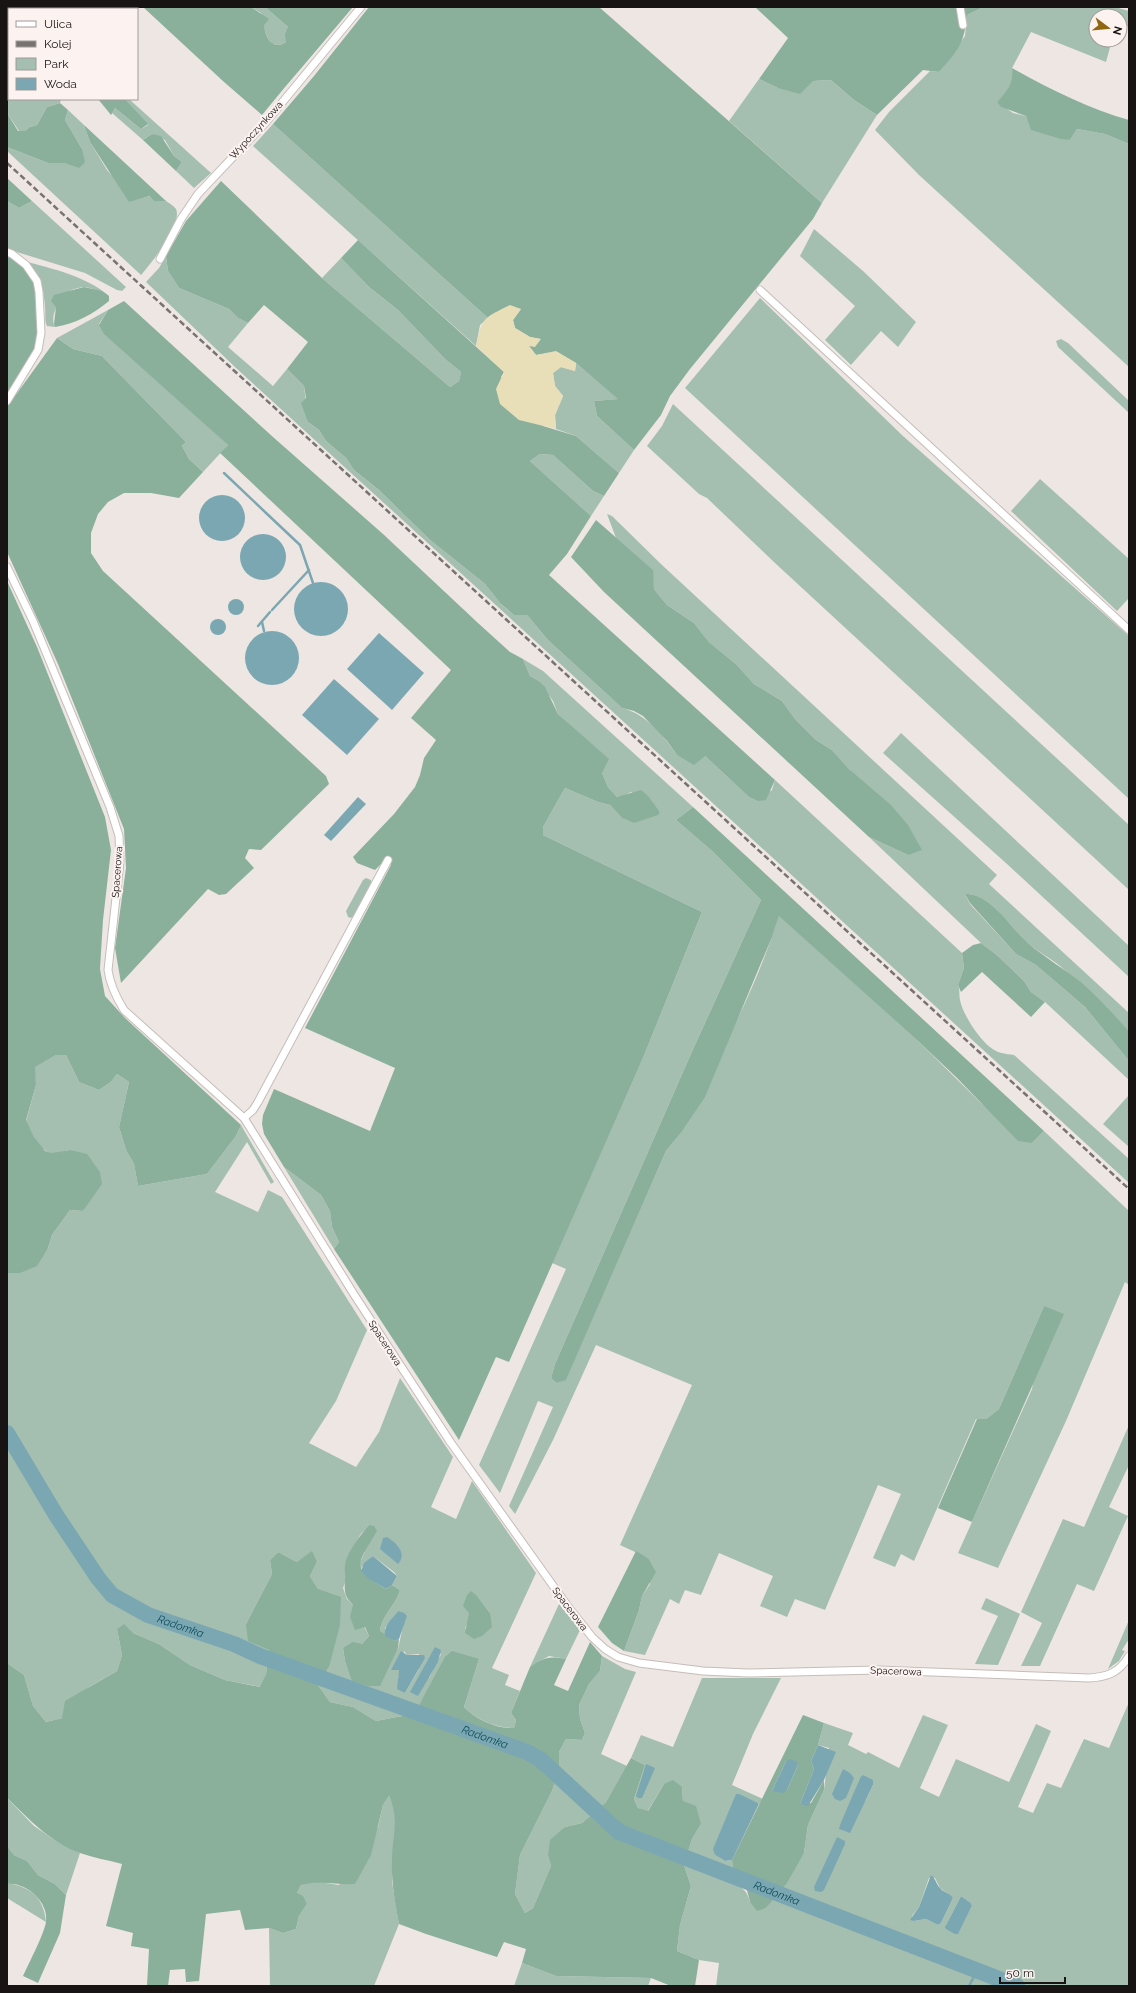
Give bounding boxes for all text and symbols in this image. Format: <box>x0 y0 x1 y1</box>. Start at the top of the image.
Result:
legend <box>8 8 138 100</box>
north arrow <box>1088 8 1128 48</box>
text: Ulica <box>44 17 72 31</box>
text: N <box>1110 25 1125 36</box>
text: Kolej <box>44 37 72 51</box>
text: Park <box>44 57 69 71</box>
text: Woda <box>44 77 77 91</box>
street label: Wypoczynkowa <box>227 99 285 161</box>
street label: Spacerowa <box>110 846 124 898</box>
street label: Spacerowa <box>366 1318 404 1368</box>
street label: Spacerowa <box>550 1585 590 1633</box>
water label: Radomka <box>156 1612 206 1640</box>
street label: Spacerowa <box>870 1665 922 1677</box>
water label: Radomka <box>460 1723 510 1751</box>
water label: Radomka <box>752 1878 802 1908</box>
scale bar <box>1000 1959 1065 1985</box>
text: 50 m <box>1006 1966 1034 1980</box>

